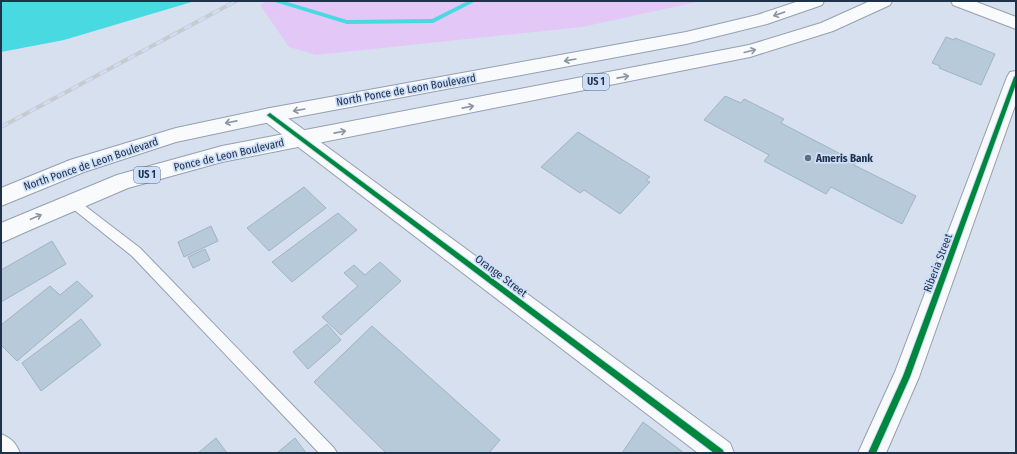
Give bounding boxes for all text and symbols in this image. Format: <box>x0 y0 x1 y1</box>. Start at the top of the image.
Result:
one-way arrow <box>773 11 785 19</box>
one-way arrow <box>743 47 756 54</box>
one-way arrow <box>564 56 577 64</box>
street label: North Ponce de Leon Boulevard <box>335 71 477 109</box>
one-way arrow <box>616 72 629 80</box>
road number: US 1 <box>583 74 609 90</box>
one-way arrow <box>461 102 474 110</box>
one-way arrow <box>293 106 306 114</box>
one-way arrow <box>225 119 238 127</box>
one-way arrow <box>333 127 346 135</box>
street label: North Ponce de Leon Boulevard <box>22 135 160 193</box>
street label: Ponce de Leon Boulevard <box>172 136 286 174</box>
place label: Ameris Bank <box>815 152 873 165</box>
marker: Ameris Bank <box>803 153 813 163</box>
road number: US 1 <box>134 167 160 183</box>
one-way arrow <box>30 213 42 220</box>
street label: Riberia Street <box>921 232 955 294</box>
street label: Orange Street <box>472 252 530 300</box>

